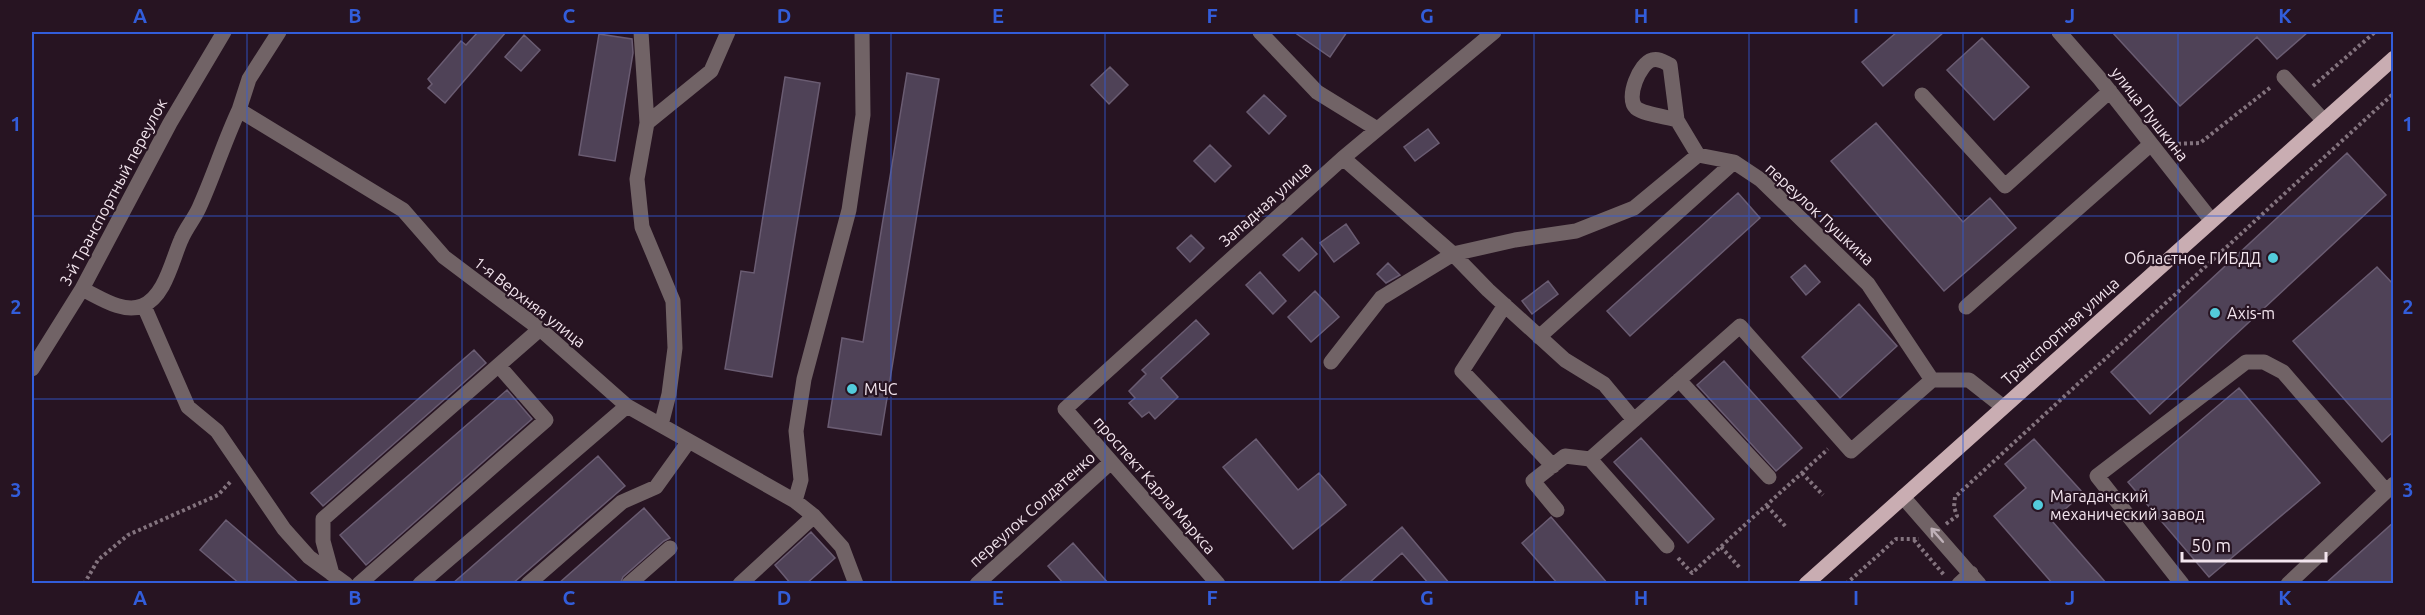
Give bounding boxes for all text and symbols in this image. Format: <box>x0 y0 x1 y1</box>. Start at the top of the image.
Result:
text: A <box>133 4 147 27</box>
text: B <box>348 4 362 27</box>
text: C <box>563 4 576 27</box>
text: D <box>777 4 791 27</box>
text: E <box>992 4 1004 27</box>
text: F <box>1206 4 1218 27</box>
text: G <box>1420 4 1434 27</box>
text: H <box>1634 4 1648 27</box>
text: I <box>1853 4 1859 27</box>
text: J <box>2065 4 2075 27</box>
text: K <box>2278 4 2292 27</box>
street label: улица Пушкина <box>2108 63 2192 165</box>
street label: 3-й Транспортный переулок <box>56 95 170 289</box>
text: 1 <box>10 112 22 135</box>
text: 1 <box>2402 112 2414 135</box>
street label: Западная улица <box>1215 158 1315 250</box>
street label: переулок Пушкина <box>1762 159 1878 269</box>
place label: Областное ГИБДД <box>2124 249 2261 267</box>
marker: Областное ГИБДД <box>2266 251 2280 265</box>
street label: 1-я Верхняя улица <box>471 253 589 351</box>
street label: Транспортная улица <box>1998 274 2122 388</box>
text: 2 <box>10 295 22 318</box>
text: 2 <box>2402 295 2414 318</box>
place label: Axis-m <box>2227 304 2275 322</box>
marker: Axis-m <box>2208 306 2222 320</box>
place label: МЧС <box>864 380 898 398</box>
marker: МЧС <box>845 382 859 396</box>
street label: проспект Карла Маркса <box>1090 413 1220 557</box>
street label: переулок Солдатенко <box>965 448 1099 570</box>
text: 3 <box>10 478 22 501</box>
text: 3 <box>2402 478 2414 501</box>
place label: Магаданский механический завод <box>2050 487 2205 523</box>
marker: Магаданский механический завод <box>2031 498 2045 512</box>
scale bar <box>2182 525 2326 563</box>
one-way arrow <box>1930 528 1944 543</box>
text: 50 m <box>2191 535 2231 555</box>
text: A <box>133 586 147 609</box>
text: B <box>348 586 362 609</box>
text: C <box>563 586 576 609</box>
text: D <box>777 586 791 609</box>
text: E <box>992 586 1004 609</box>
text: F <box>1206 586 1218 609</box>
text: G <box>1420 586 1434 609</box>
text: H <box>1634 586 1648 609</box>
text: I <box>1853 586 1859 609</box>
text: J <box>2065 586 2075 609</box>
text: K <box>2278 586 2292 609</box>

